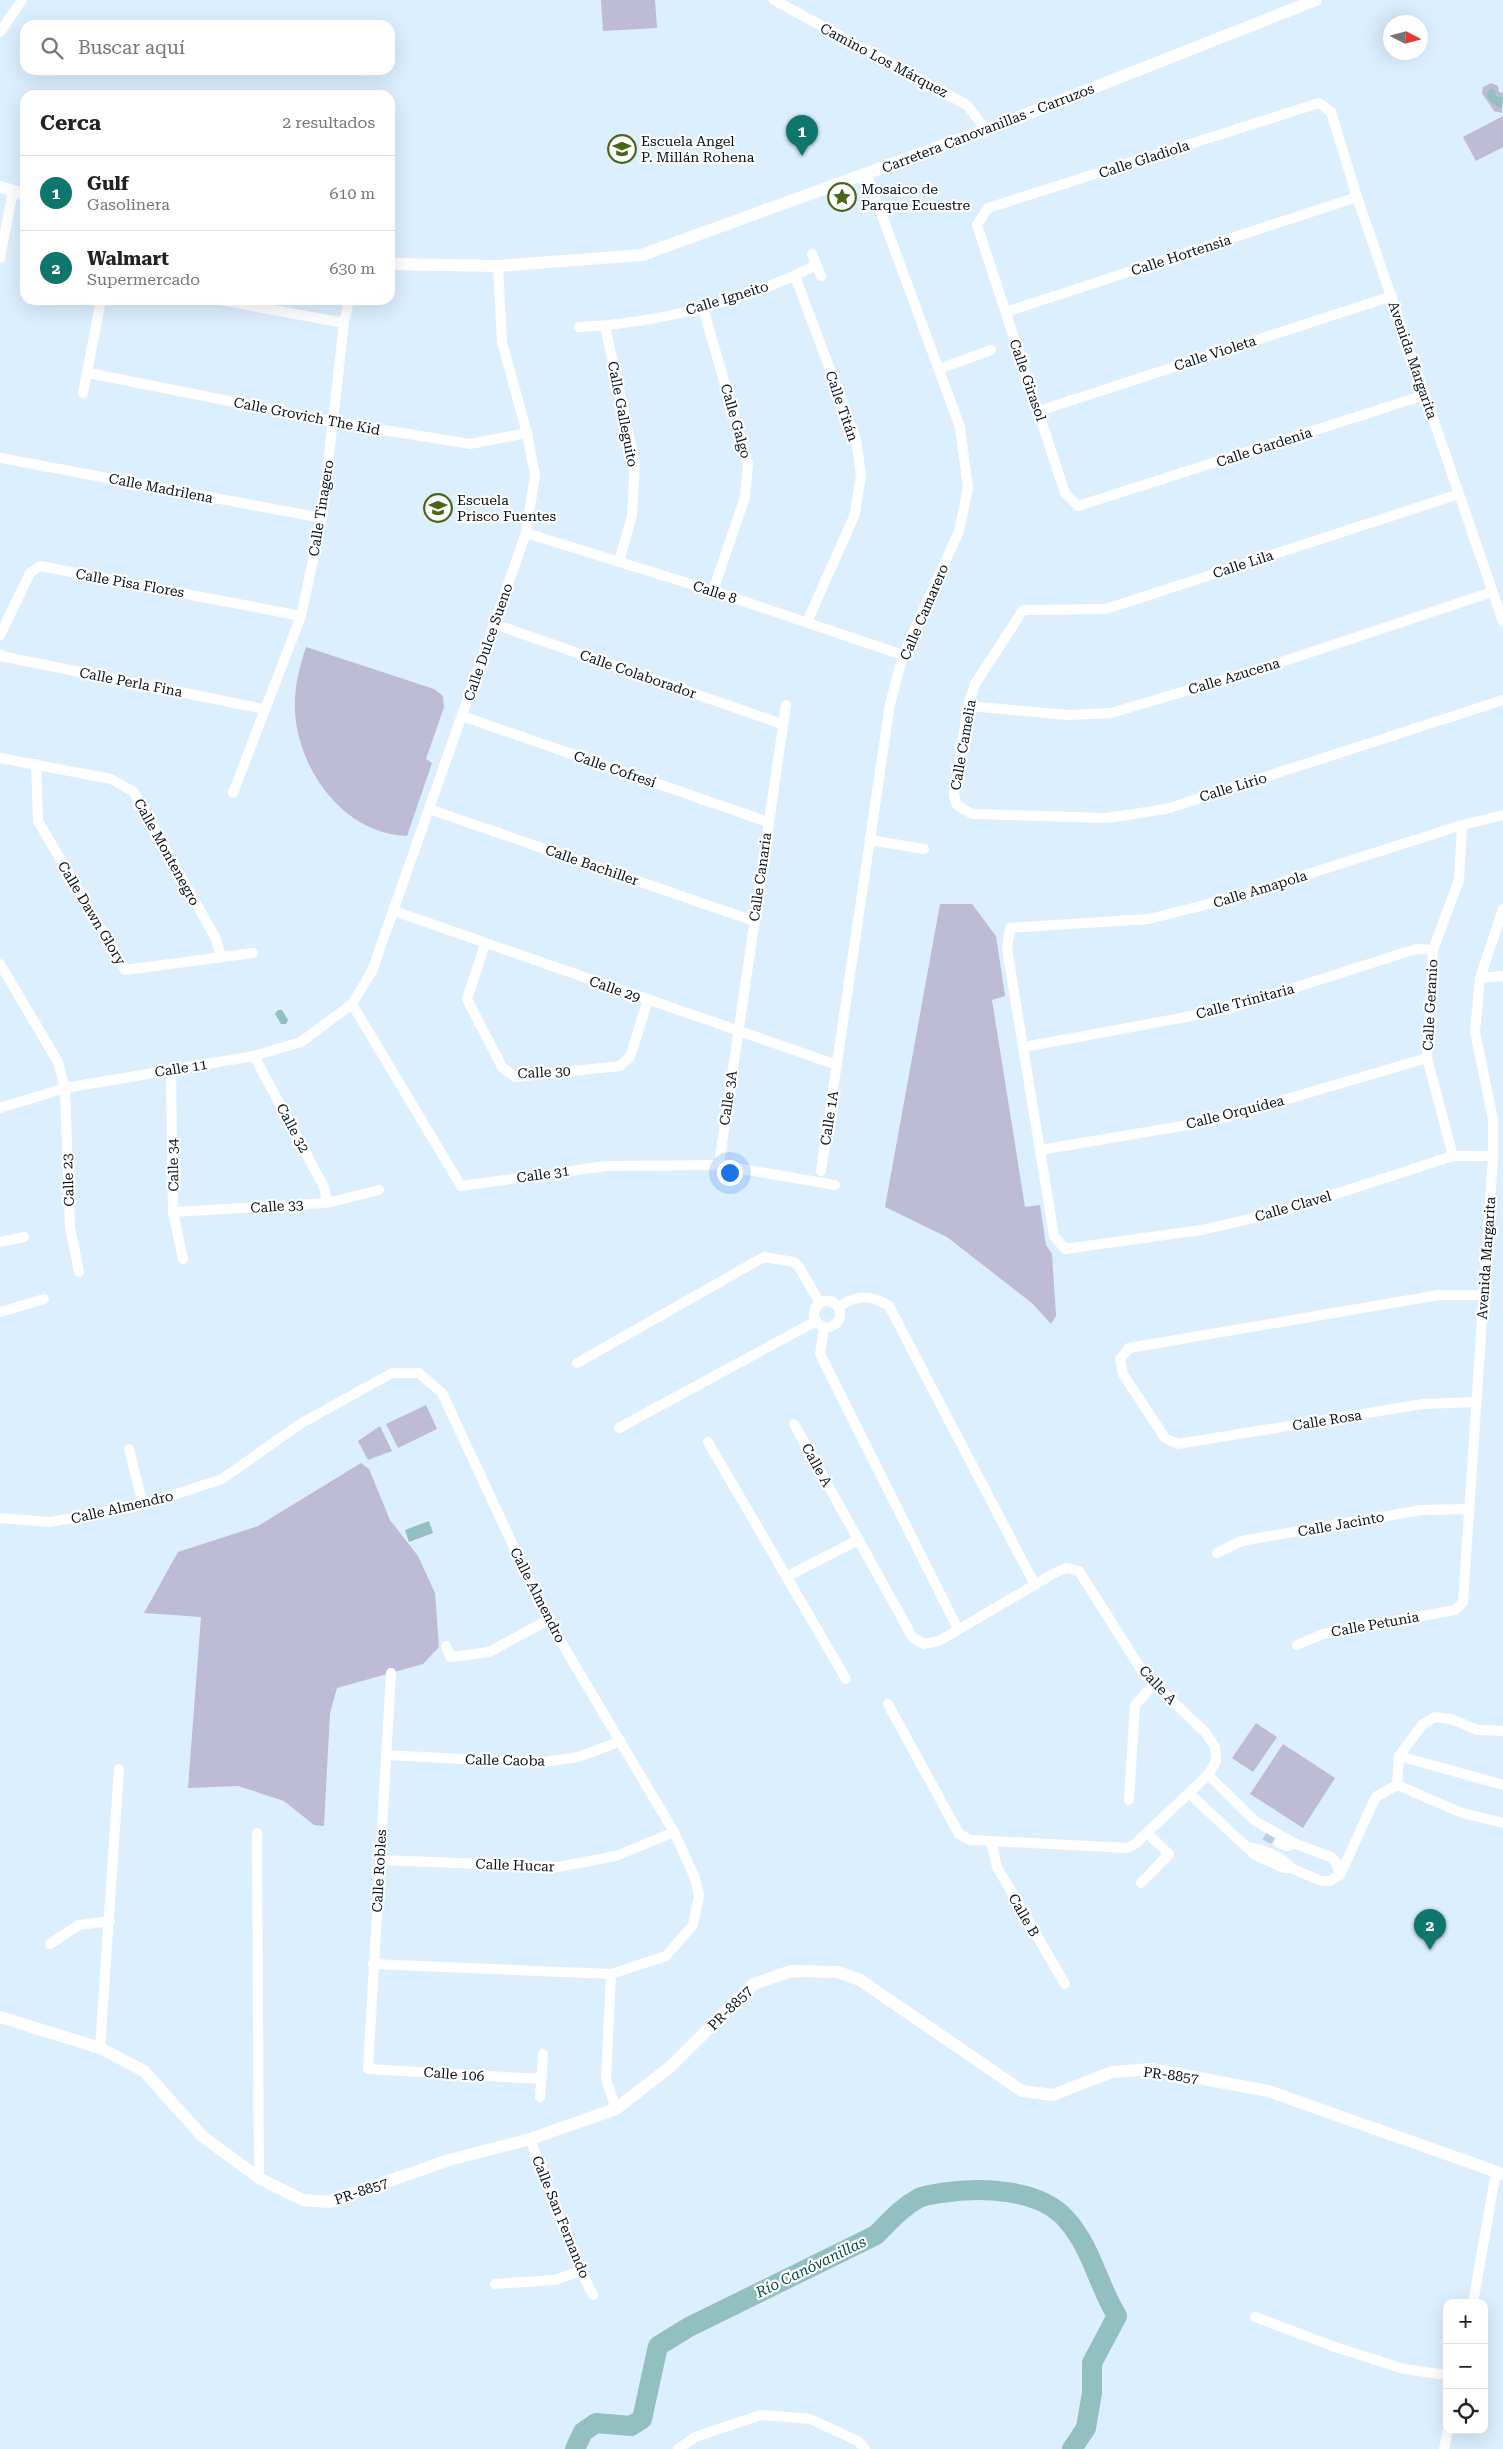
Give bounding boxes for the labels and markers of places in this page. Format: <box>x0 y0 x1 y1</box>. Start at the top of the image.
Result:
pin: 1 <box>786 115 818 156</box>
place label: Escuela Angel P. Millán Rohena <box>641 133 755 165</box>
school or university icon: Escuela Angel P. Millán Rohena <box>607 134 637 164</box>
place label: Mosaico de Parque Ecuestre <box>861 181 970 213</box>
place icon: Mosaico de Parque Ecuestre <box>827 182 857 212</box>
place label: Escuela Prisco Fuentes <box>457 492 556 524</box>
school or university icon: Escuela Prisco Fuentes <box>423 493 453 523</box>
pin: 2 <box>1414 1909 1446 1950</box>

